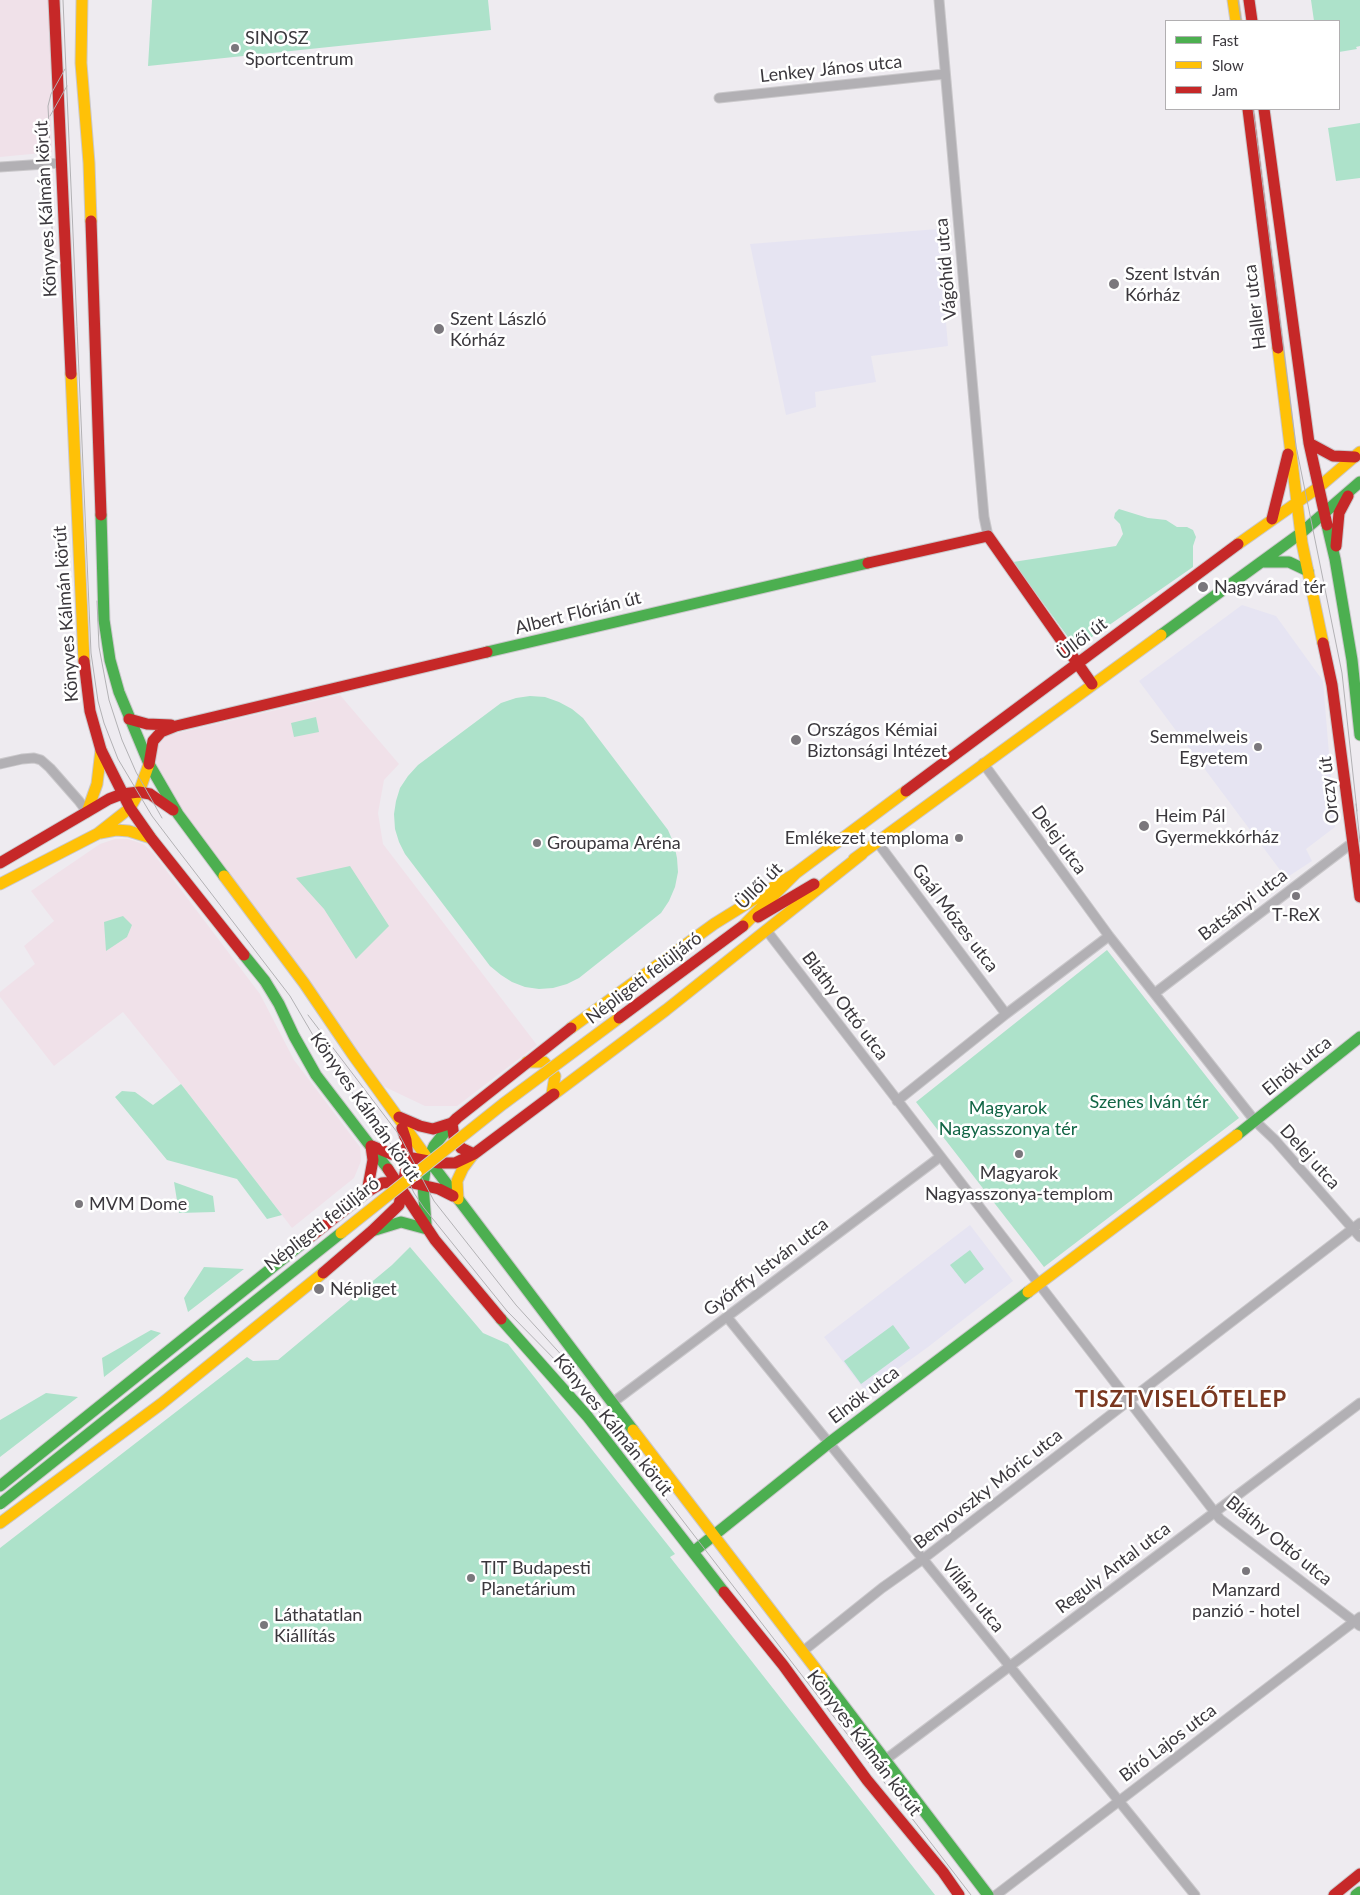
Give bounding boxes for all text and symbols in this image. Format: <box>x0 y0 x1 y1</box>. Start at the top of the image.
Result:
legend <box>1165 20 1340 110</box>
place label: SINOSZ Sportcentrum <box>245 27 354 70</box>
text: Fast <box>1212 31 1239 49</box>
marker: SINOSZ Sportcentrum <box>229 42 241 54</box>
street label: Lenkey János utca <box>759 51 903 87</box>
text: Slow <box>1212 56 1244 74</box>
text: Jam <box>1212 81 1238 99</box>
street label: Könyves Kálmán körút <box>31 120 61 298</box>
street label: Vágóhíd utca <box>931 217 961 321</box>
place label: Szent István Kórház <box>1125 263 1220 306</box>
street label: Haller utca <box>1239 263 1271 351</box>
marker: Szent István Kórház <box>1107 277 1121 291</box>
place label: Szent László Kórház <box>450 308 546 350</box>
marker: Szent László Kórház <box>432 322 446 336</box>
street label: Könyves Kálmán körút <box>49 525 83 703</box>
place label: Nagyvárad tér <box>1214 576 1326 598</box>
marker: Nagyvárad tér <box>1196 580 1210 594</box>
street label: Albert Flórián út <box>513 587 643 639</box>
street label: Üllői út <box>1053 613 1111 665</box>
place label: Országos Kémiai Biztonsági Intézet <box>807 719 947 762</box>
place label: Semmelweis Egyetem <box>1150 726 1248 769</box>
marker: Országos Kémiai Biztonsági Intézet <box>789 733 803 747</box>
marker: Semmelweis Egyetem <box>1252 741 1264 753</box>
street label: Orczy út <box>1314 755 1344 825</box>
street label: Delej utca <box>1027 801 1091 879</box>
place label: Heim Pál Gyermekkórház <box>1155 805 1279 848</box>
marker: Heim Pál Gyermekkórház <box>1137 819 1151 833</box>
place label: Emlékezet temploma <box>785 827 949 849</box>
place label: Groupama Aréna <box>547 832 681 854</box>
marker: Emlékezet temploma <box>953 832 965 844</box>
marker: Groupama Aréna <box>531 837 543 849</box>
street label: Üllői út <box>731 858 787 914</box>
street label: Gaál Mózes utca <box>907 860 1003 976</box>
street label: Batsányi utca <box>1194 865 1292 945</box>
marker: T-ReX <box>1290 890 1302 902</box>
place label: T-ReX <box>1272 904 1320 926</box>
street label: Népligeti felüljáró <box>582 927 706 1029</box>
street label: Bláthy Ottó utca <box>797 948 893 1064</box>
street label: Könyves Kálmán körút <box>305 1028 425 1186</box>
street label: Elnök utca <box>1258 1032 1336 1100</box>
park label: Szenes Iván tér <box>1090 1091 1208 1113</box>
park label: Magyarok Nagyasszonya tér <box>939 1097 1077 1140</box>
street label: Delej utca <box>1275 1120 1345 1194</box>
marker: Magyarok Nagyasszonya-templom <box>1013 1148 1025 1160</box>
place label: Magyarok Nagyasszonya-templom <box>925 1162 1113 1204</box>
street label: Népligeti felüljáró <box>260 1172 384 1276</box>
place label: MVM Dome <box>89 1193 187 1215</box>
marker: MVM Dome <box>73 1198 85 1210</box>
street label: Győrffy István utca <box>700 1213 832 1321</box>
place label: Népliget <box>330 1278 397 1300</box>
marker: Népliget <box>312 1282 326 1296</box>
street label: Könyves Kálmán körút <box>549 1349 677 1501</box>
street label: Elnök utca <box>825 1362 903 1428</box>
district label: TISZTVISELŐTELEP <box>1073 1387 1289 1413</box>
street label: Benyovszky Móric utca <box>909 1424 1067 1554</box>
street label: Bláthy Ottó utca <box>1222 1492 1336 1590</box>
street label: Reguly Antal utca <box>1051 1518 1175 1618</box>
street label: Villám utca <box>937 1555 1009 1637</box>
place label: TIT Budapesti Planetárium <box>481 1557 591 1600</box>
marker: Manzard panzió - hotel <box>1240 1565 1252 1577</box>
marker: TIT Budapesti Planetárium <box>465 1572 477 1584</box>
place label: Manzard panzió - hotel <box>1192 1579 1300 1622</box>
place label: Láthatatlan Kiállítás <box>274 1604 362 1646</box>
marker: Láthatatlan Kiállítás <box>258 1619 270 1631</box>
street label: Könyves Kálmán körút <box>802 1666 926 1820</box>
street label: Bíró Lajos utca <box>1115 1700 1221 1786</box>

